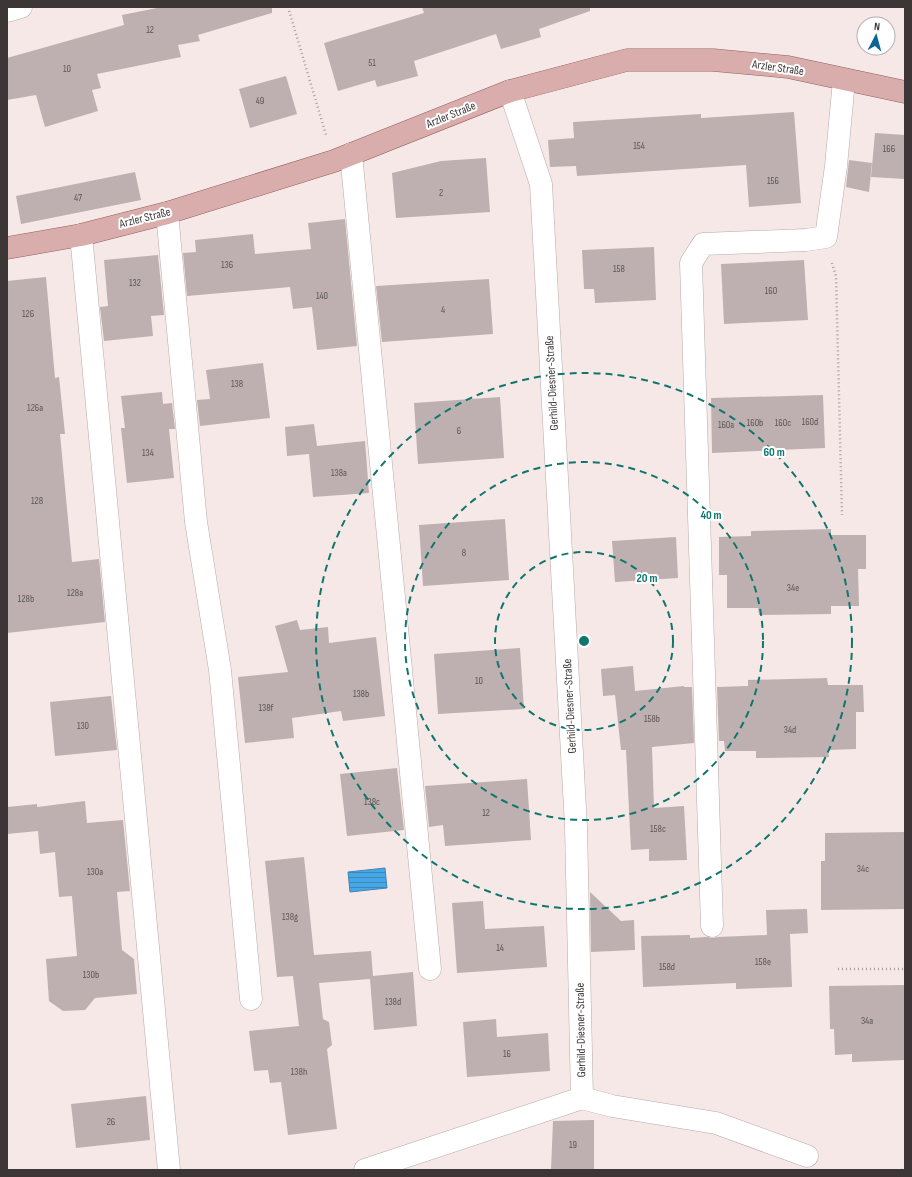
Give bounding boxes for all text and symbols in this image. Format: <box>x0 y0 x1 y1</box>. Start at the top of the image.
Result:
north arrow <box>856 16 896 56</box>
text: N <box>873 20 881 33</box>
house number: 12 <box>146 24 154 36</box>
house number: 51 <box>368 57 376 69</box>
street label: Arzler Straße <box>750 57 805 79</box>
house number: 10 <box>63 63 71 75</box>
house number: 49 <box>256 95 264 107</box>
street label: Arzler Straße <box>423 98 478 132</box>
house number: 154 <box>633 140 645 152</box>
house number: 166 <box>883 143 895 155</box>
house number: 156 <box>767 175 779 187</box>
house number: 2 <box>439 187 443 199</box>
house number: 47 <box>74 192 82 204</box>
street label: Arzler Straße <box>117 204 172 232</box>
house number: 136 <box>221 259 233 271</box>
house number: 158 <box>613 263 625 275</box>
house number: 132 <box>129 277 141 289</box>
house number: 160 <box>765 285 777 297</box>
house number: 140 <box>316 290 328 302</box>
house number: 4 <box>441 304 445 316</box>
house number: 126 <box>22 308 34 320</box>
street label: Gerhild-Diesner-Straße <box>542 335 562 431</box>
house number: 138 <box>231 378 243 390</box>
house number: 126a <box>27 402 43 414</box>
house number: 160d <box>802 416 818 428</box>
house number: 160b <box>747 417 763 429</box>
house number: 160c <box>775 417 791 429</box>
house number: 160a <box>718 419 734 431</box>
house number: 6 <box>457 425 461 437</box>
text: 60 m <box>763 445 785 460</box>
house number: 134 <box>142 447 154 459</box>
house number: 138a <box>331 467 347 479</box>
house number: 128 <box>31 495 43 507</box>
text: 40 m <box>700 508 722 523</box>
house number: 8 <box>462 547 466 559</box>
text: 20 m <box>637 571 657 586</box>
house number: 34e <box>787 582 799 594</box>
house number: 128a <box>67 587 83 599</box>
house number: 128b <box>18 593 34 605</box>
centre of rings <box>577 634 591 648</box>
street label: Gerhild-Diesner-Straße <box>560 658 580 754</box>
house number: 10 <box>475 675 483 687</box>
house number: 138b <box>353 688 369 700</box>
house number: 138f <box>259 702 274 714</box>
house number: 158b <box>644 713 660 725</box>
house number: 130 <box>77 720 89 732</box>
house number: 34d <box>784 724 796 736</box>
house number: 138c <box>364 796 380 808</box>
house number: 12 <box>482 807 490 819</box>
house number: 158c <box>650 823 666 835</box>
house number: 34c <box>857 863 869 875</box>
house number: 130a <box>87 866 103 878</box>
house number: 138g <box>282 911 298 923</box>
house number: 14 <box>496 942 504 954</box>
house number: 158e <box>755 956 771 968</box>
house number: 158d <box>659 961 675 973</box>
house number: 130b <box>83 969 99 981</box>
street label: Gerhild-Diesner-Straße <box>573 982 589 1078</box>
house number: 138d <box>385 996 401 1008</box>
house number: 34a <box>861 1015 873 1027</box>
house number: 16 <box>503 1048 511 1060</box>
house number: 138h <box>291 1066 307 1078</box>
house number: 26 <box>107 1116 115 1128</box>
house number: 19 <box>569 1139 577 1151</box>

